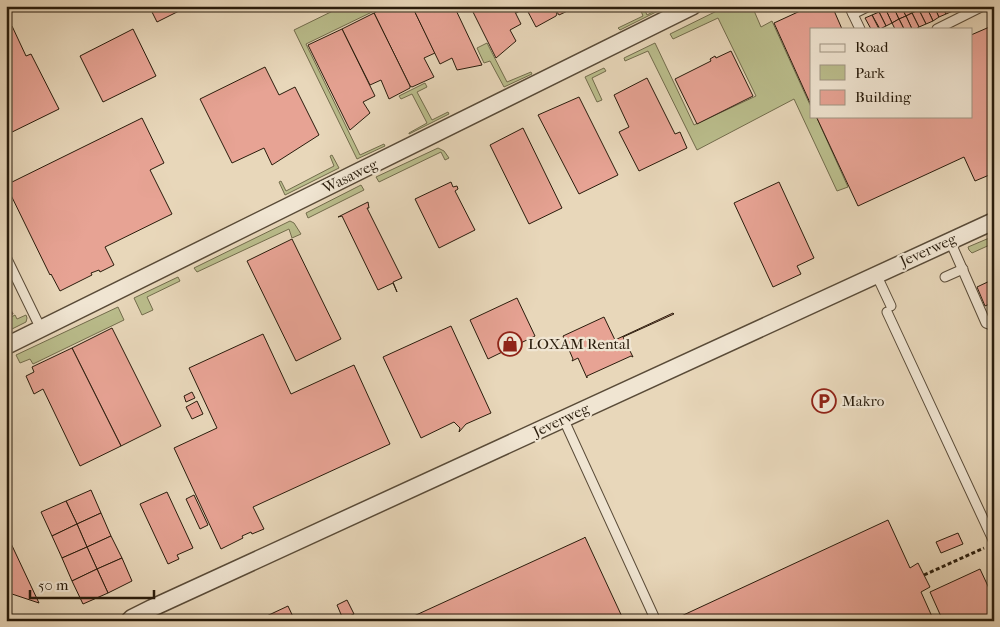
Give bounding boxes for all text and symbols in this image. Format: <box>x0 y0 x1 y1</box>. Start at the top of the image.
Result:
legend <box>810 28 972 118</box>
text: Road <box>855 38 889 56</box>
text: Park <box>855 64 885 82</box>
text: Building <box>855 88 912 106</box>
street label: Wasaweg <box>319 155 381 197</box>
street label: Jeverweg <box>896 229 960 271</box>
shop icon: LOXAM Rental <box>497 331 523 357</box>
place label: LOXAM Rental <box>528 335 630 353</box>
parking icon: Makro <box>811 388 837 414</box>
place label: Makro <box>842 392 885 410</box>
street label: Jeverweg <box>529 399 593 441</box>
scale bar <box>30 567 154 599</box>
text: 50 m <box>38 576 69 594</box>

